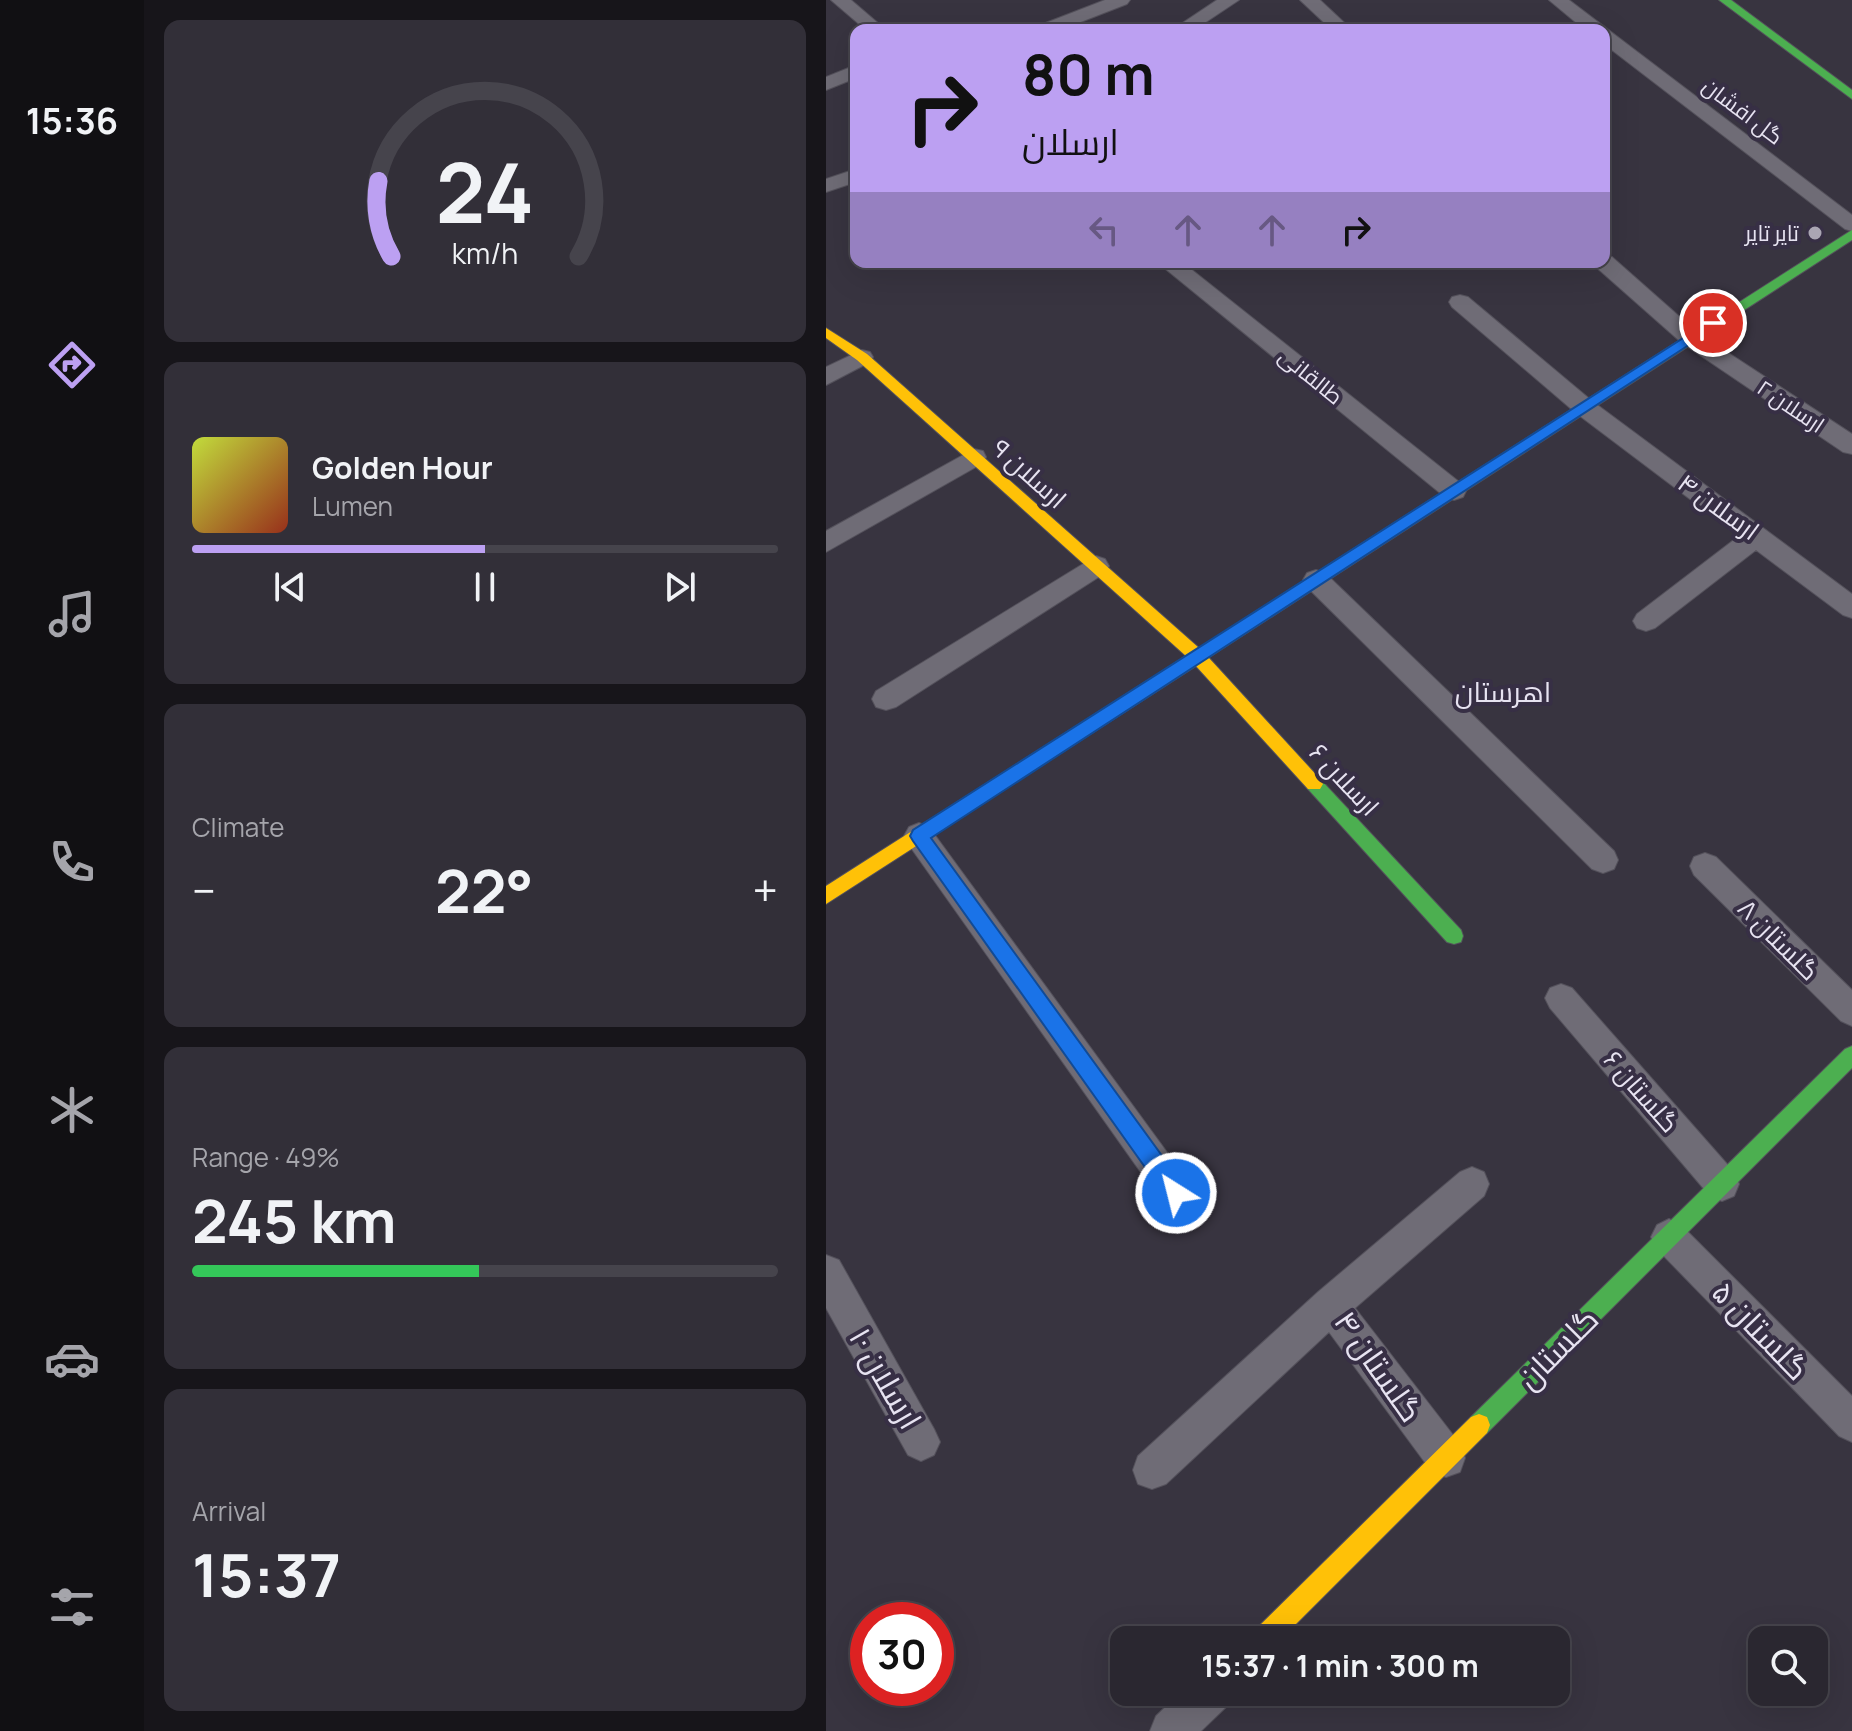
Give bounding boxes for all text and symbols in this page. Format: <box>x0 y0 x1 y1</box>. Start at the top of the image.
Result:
text: 80 m <box>1022 35 1155 112</box>
icon: right <box>890 56 994 160</box>
street label: گل افشان <box>1696 71 1790 151</box>
text: 15:36 <box>26 96 118 145</box>
text: ارسلان <box>1022 117 1119 166</box>
text: 24 <box>436 134 534 248</box>
icon: left <box>1082 208 1126 252</box>
icon: ahead <box>1166 208 1210 252</box>
icon: ahead <box>1250 208 1294 252</box>
icon: right <box>1334 208 1378 252</box>
place label: تایر تایر <box>1743 218 1799 248</box>
marker: تایر تایر <box>1806 224 1824 242</box>
text: km/h <box>452 234 518 273</box>
pin <box>1679 289 1747 357</box>
icon: arrive <box>1691 301 1735 345</box>
icon: directions <box>44 337 100 393</box>
street label: طالقانی <box>1273 341 1349 411</box>
street label: ارسلان ۲ <box>1751 373 1831 439</box>
street label: ارسلان ۹ <box>985 430 1075 516</box>
text: Golden Hour <box>312 447 493 488</box>
street label: ارسلان ۴ <box>1671 464 1767 548</box>
text: Lumen <box>312 488 393 524</box>
icon: previous <box>268 565 312 609</box>
icon: pause <box>463 565 507 609</box>
icon: next <box>658 565 702 609</box>
icon: music <box>44 586 100 642</box>
district label: اهرستان <box>1455 672 1551 710</box>
street label: ارسلان ۶ <box>1302 735 1388 823</box>
text: Climate <box>192 809 284 845</box>
icon: phone <box>44 834 100 890</box>
text: 22° <box>435 849 533 931</box>
text: − <box>192 860 216 920</box>
text: + <box>753 860 778 920</box>
street label: گلستان ۸ <box>1730 890 1828 988</box>
street label: گلستان ۶ <box>1596 1042 1688 1140</box>
icon: climate <box>44 1082 100 1138</box>
text: Range · 49% <box>192 1139 340 1175</box>
position arrow <box>1134 1151 1218 1235</box>
text: 245 km <box>192 1179 396 1261</box>
street label: گلستان ۵ <box>1702 1270 1820 1390</box>
street label: گلستان <box>1506 1297 1608 1399</box>
street label: گلستان ۴ <box>1325 1301 1433 1431</box>
street label: ارسلان ۱۰ <box>839 1319 933 1437</box>
icon: car <box>44 1331 100 1387</box>
text: Arrival <box>192 1493 266 1529</box>
text: 15:37 <box>192 1533 341 1615</box>
icon: filters <box>44 1579 100 1635</box>
speed limit sign: 30 <box>850 1602 954 1706</box>
map controls <box>1748 1626 1828 1706</box>
button: search <box>1748 1626 1828 1706</box>
text: 15:37 · 1 min · 300 m <box>1201 1645 1479 1686</box>

